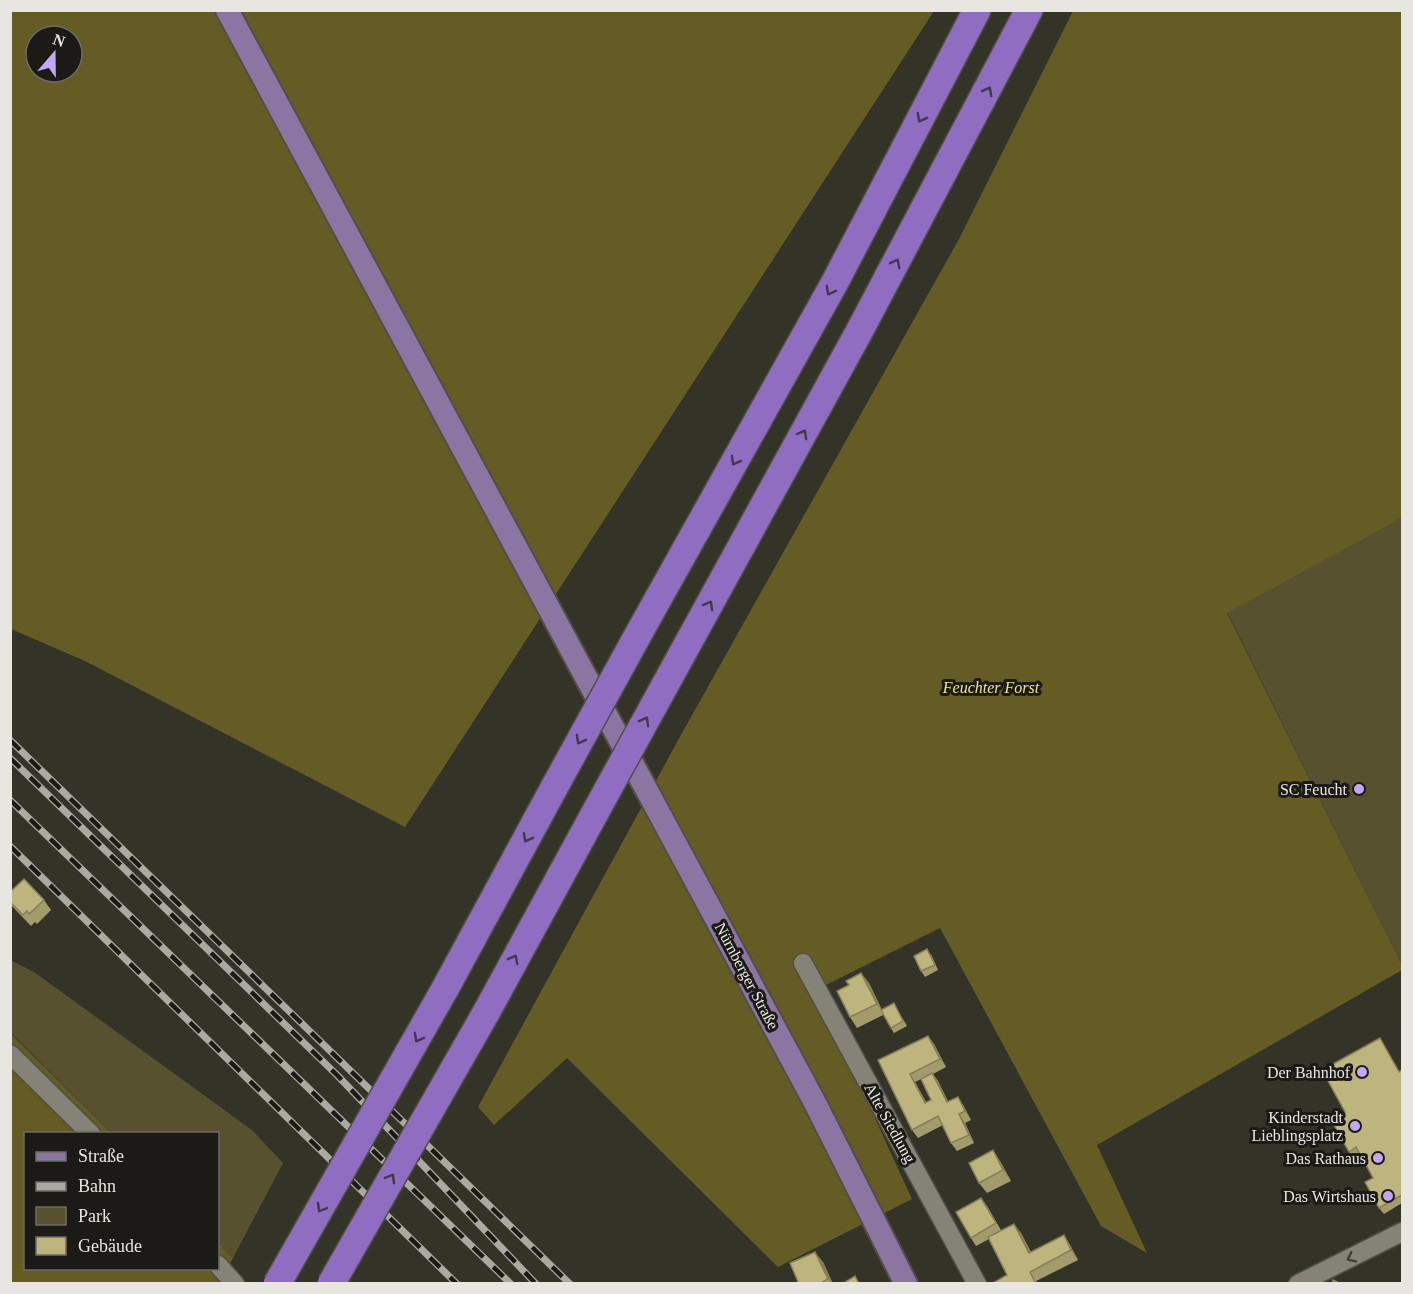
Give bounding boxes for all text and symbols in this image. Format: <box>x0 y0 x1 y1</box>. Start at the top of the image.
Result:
north arrow <box>24 24 84 84</box>
text: N <box>51 30 68 50</box>
one-way arrow <box>981 87 992 98</box>
one-way arrow <box>917 112 928 123</box>
one-way arrow <box>889 259 900 269</box>
one-way arrow <box>825 285 837 295</box>
one-way arrow <box>796 430 807 440</box>
one-way arrow <box>731 455 742 465</box>
one-way arrow <box>702 601 713 611</box>
park label: Feuchter Forst <box>942 679 1040 696</box>
one-way arrow <box>638 717 649 727</box>
one-way arrow <box>576 734 587 744</box>
place label: SC Feucht <box>1280 781 1348 798</box>
marker: SC Feucht <box>1352 782 1366 796</box>
one-way arrow <box>523 831 534 842</box>
street label: Nürnberger Straße <box>711 920 782 1033</box>
one-way arrow <box>507 954 518 965</box>
one-way arrow <box>414 1032 425 1043</box>
place label: Der Bahnhof <box>1267 1064 1351 1081</box>
marker: Der Bahnhof <box>1355 1065 1369 1079</box>
street label: Alte Siedlung <box>860 1080 919 1166</box>
place label: Kinderstadt Lieblingsplatz <box>1251 1109 1344 1145</box>
marker: Kinderstadt Lieblingsplatz <box>1348 1119 1362 1133</box>
legend <box>24 1132 219 1270</box>
text: Straße <box>78 1146 124 1166</box>
place label: Das Rathaus <box>1286 1150 1366 1167</box>
marker: Das Rathaus <box>1371 1151 1385 1165</box>
one-way arrow <box>384 1174 395 1184</box>
text: Bahn <box>78 1176 116 1196</box>
place label: Das Wirtshaus <box>1283 1188 1376 1205</box>
marker: Das Wirtshaus <box>1381 1189 1395 1203</box>
one-way arrow <box>317 1202 329 1212</box>
text: Park <box>78 1206 111 1226</box>
text: Gebäude <box>78 1236 142 1256</box>
one-way arrow <box>1346 1251 1357 1262</box>

